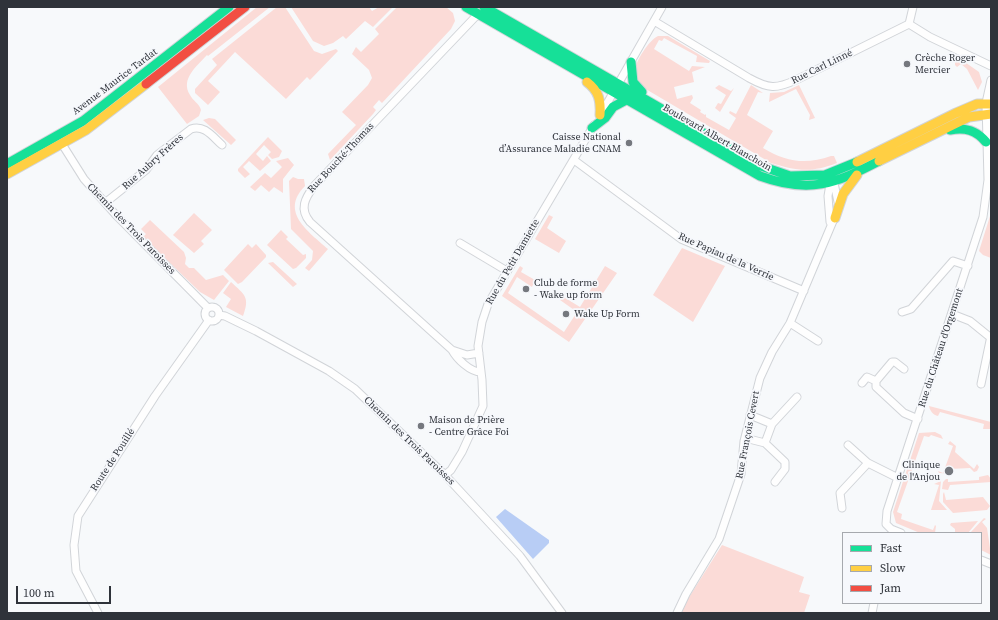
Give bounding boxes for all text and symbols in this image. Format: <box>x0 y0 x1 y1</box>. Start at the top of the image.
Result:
street label: Avenue Maurice Tardat <box>70 46 160 118</box>
street label: Rue Carl Linné <box>789 47 855 87</box>
place label: Crèche Roger Mercier <box>915 52 975 76</box>
marker: Crèche Roger Mercier <box>902 59 912 69</box>
street label: Boulevard Albert Blanchoin <box>661 102 773 174</box>
street label: Rue Bouché-Thomas <box>305 120 377 196</box>
place label: Caisse National d’Assurance Maladie CNAM <box>499 131 621 154</box>
street label: Rue Aubry Frères <box>120 132 186 192</box>
marker: Caisse National d’Assurance Maladie CNAM <box>624 138 634 148</box>
street label: Chemin des Trois Paroisses <box>84 181 178 277</box>
street label: Rue du Petit Damiette <box>484 217 542 307</box>
street label: Rue Papiau de la Verrie <box>676 230 776 284</box>
place label: Club de forme - Wake up form <box>534 277 602 300</box>
marker: Club de forme - Wake up form <box>521 284 531 294</box>
street label: Rue du Château d'Orgemont <box>916 287 966 409</box>
place label: Wake Up Form <box>574 308 640 320</box>
marker: Wake Up Form <box>561 309 571 319</box>
street label: Rue François Cevert <box>734 390 762 480</box>
street label: Chemin des Trois Paroisses <box>361 394 457 488</box>
place label: Maison de Prière - Centre Grâce Foi <box>429 414 509 438</box>
marker: Maison de Prière - Centre Grâce Foi <box>416 421 426 431</box>
street label: Route de Pouillé <box>88 426 138 494</box>
place label: Clinique de l'Anjou <box>896 459 940 482</box>
marker: Clinique de l'Anjou <box>943 465 955 477</box>
legend <box>842 532 982 604</box>
text: Fast <box>880 540 902 556</box>
text: Slow <box>880 560 905 576</box>
scale bar <box>18 578 113 604</box>
text: Jam <box>880 580 901 596</box>
text: 100 m <box>23 585 55 601</box>

